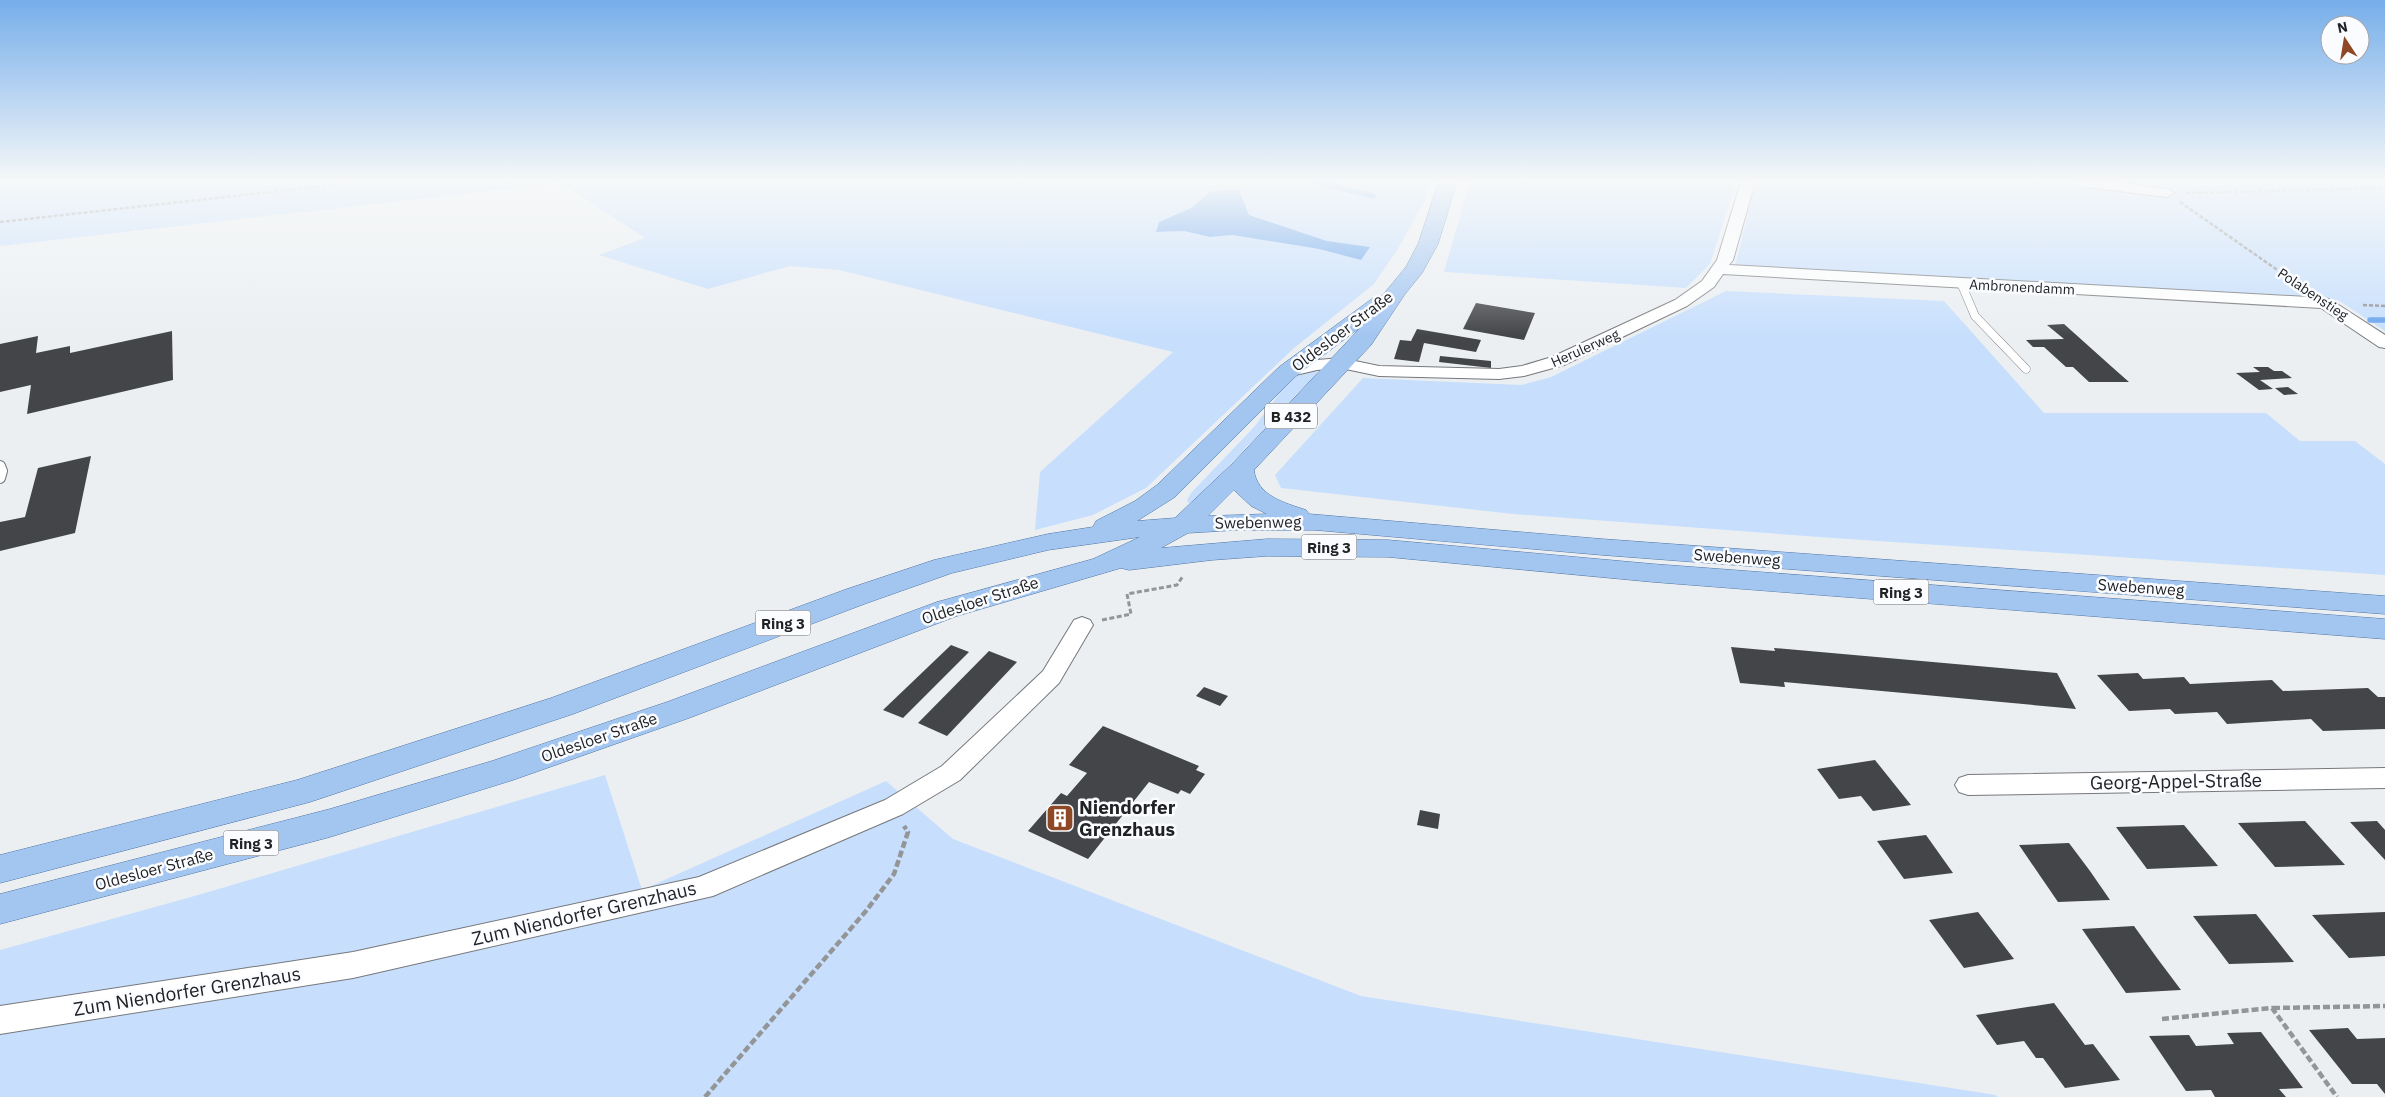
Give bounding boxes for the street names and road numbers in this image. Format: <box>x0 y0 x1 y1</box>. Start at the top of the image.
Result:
street label: Polabenstieg <box>2274 264 2352 325</box>
street label: Ambronendamm <box>1969 275 2075 299</box>
street label: Oldesloer Straße <box>1287 286 1397 376</box>
street label: Herulerweg <box>1548 325 1623 371</box>
road number: B 432 <box>1265 404 1317 428</box>
street label: Swebenweg <box>1214 511 1302 533</box>
road number: Ring 3 <box>1302 534 1356 560</box>
street label: Swebenweg <box>1693 544 1782 570</box>
street label: Oldesloer Straße <box>919 572 1041 628</box>
street label: Swebenweg <box>2097 574 2186 600</box>
road number: Ring 3 <box>1874 580 1928 604</box>
road number: Ring 3 <box>756 610 810 636</box>
street label: Oldesloer Straße <box>538 708 660 766</box>
street label: Georg-Appel-Straße <box>2090 767 2262 795</box>
road number: Ring 3 <box>224 830 278 856</box>
street label: Oldesloer Straße <box>93 844 216 894</box>
street label: Zum Niendorfer Grenzhaus <box>469 875 699 951</box>
street label: Zum Niendorfer Grenzhaus <box>72 961 302 1021</box>

